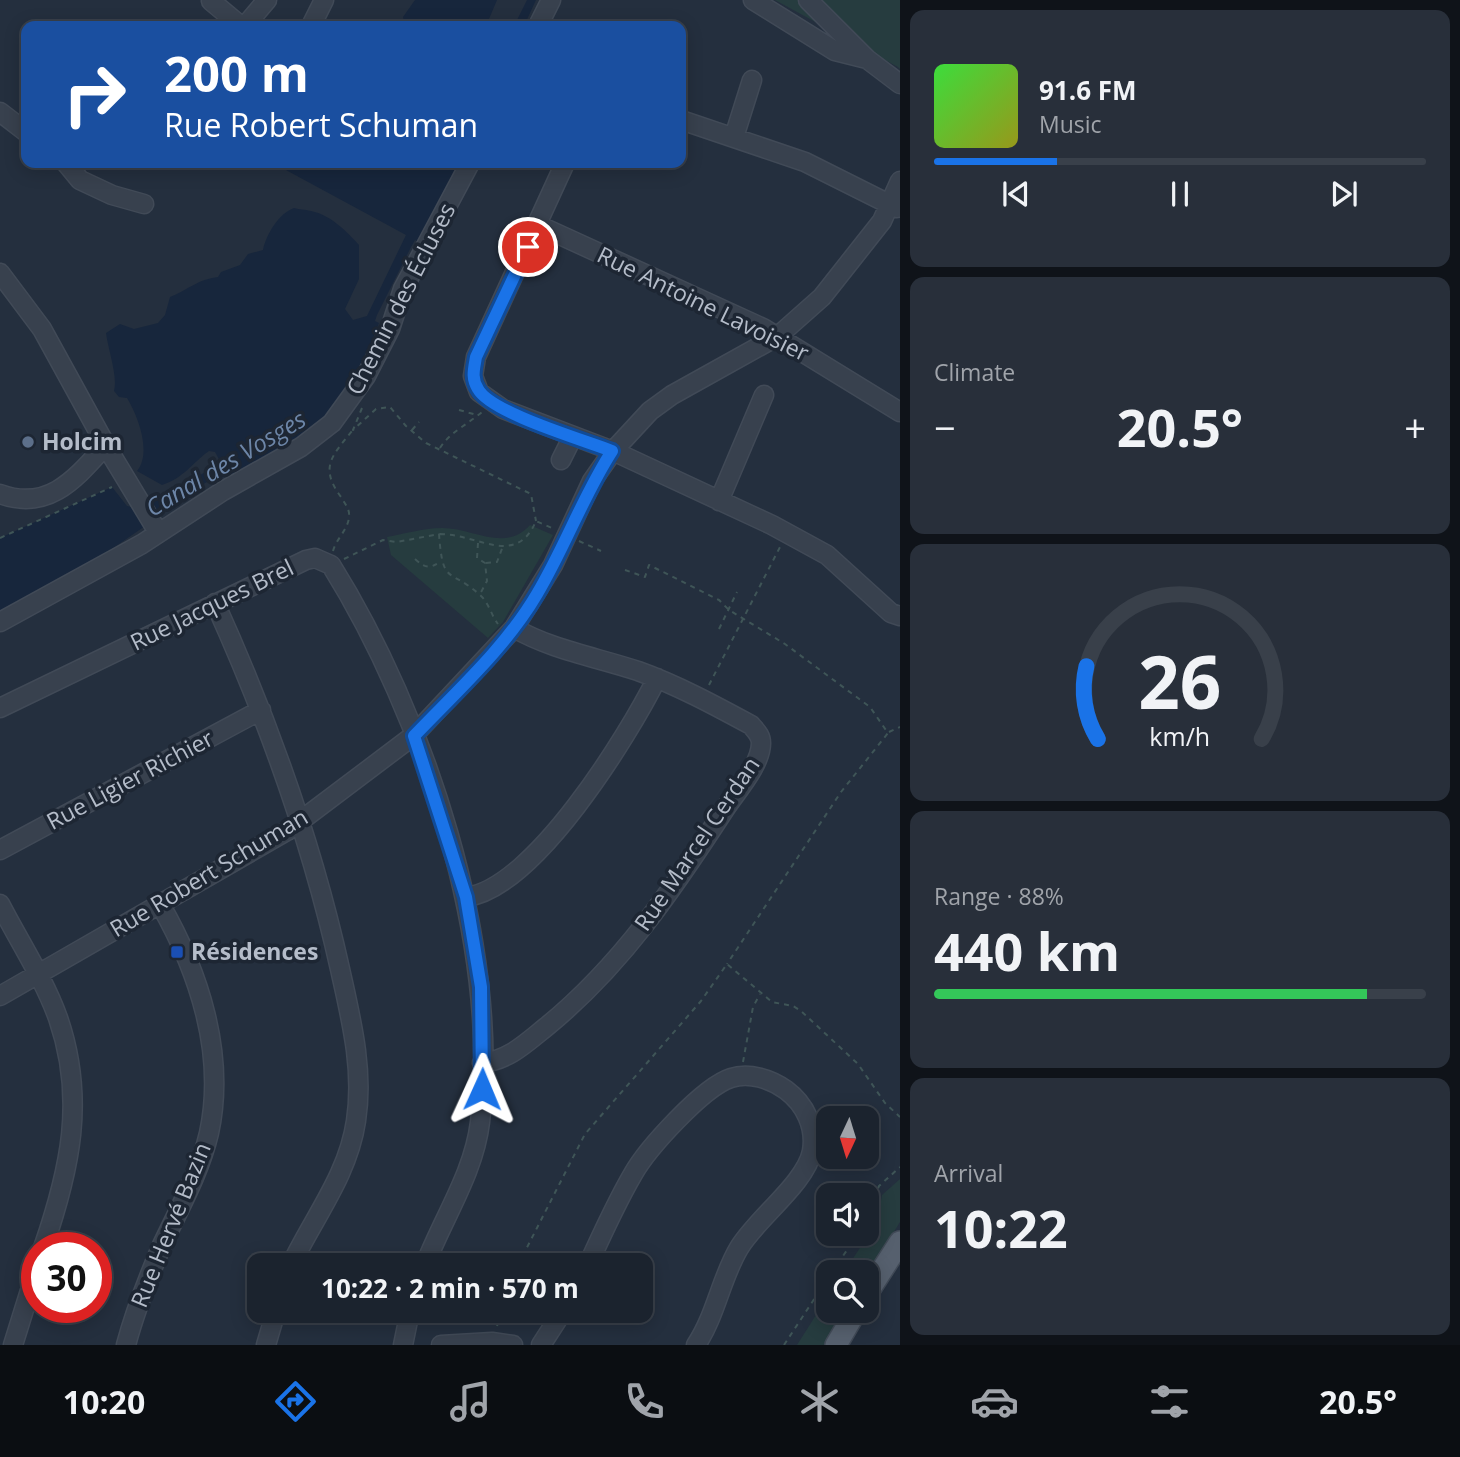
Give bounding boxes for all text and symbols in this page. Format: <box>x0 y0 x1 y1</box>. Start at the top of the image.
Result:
text: 200 m <box>164 40 309 106</box>
icon: right <box>49 49 140 140</box>
text: 91.6 FM <box>1039 72 1137 108</box>
text: Rue Robert Schuman <box>164 103 478 146</box>
text: Music <box>1039 108 1102 140</box>
icon: previous <box>997 175 1035 213</box>
icon: pause <box>1161 175 1199 213</box>
icon: next <box>1325 175 1363 213</box>
street label: Chemin des Écluses <box>338 197 462 400</box>
pin <box>498 217 558 277</box>
icon: arrive <box>509 228 547 266</box>
street label: Rue Antoine Lavoisier <box>592 238 815 369</box>
text: Climate <box>934 356 1015 388</box>
text: 20.5° <box>1117 391 1243 462</box>
text: − <box>934 401 956 453</box>
text: + <box>1404 401 1426 453</box>
water label: Canal des Vosges <box>139 402 312 524</box>
place label: Holcim <box>42 425 122 457</box>
marker: Holcim <box>20 434 36 450</box>
street label: Rue Jacques Brel <box>124 551 299 658</box>
text: 26 <box>1138 631 1222 730</box>
text: km/h <box>1150 718 1210 752</box>
street label: Rue Ligier Richier <box>40 721 219 837</box>
street label: Rue Marcel Cerdan <box>626 750 766 937</box>
street label: Rue Robert Schuman <box>103 800 314 944</box>
text: Range · 88% <box>934 880 1064 912</box>
text: 440 km <box>934 915 1120 986</box>
place label: Résidences <box>191 935 318 967</box>
marker: Résidences <box>169 944 185 960</box>
position arrow <box>445 1052 519 1126</box>
north arrow <box>816 1106 878 1169</box>
map controls <box>816 1106 879 1323</box>
street label: Rue Hervé Bazin <box>122 1137 218 1312</box>
text: Arrival <box>934 1157 1003 1189</box>
button: sound <box>816 1183 879 1246</box>
text: 10:22 <box>934 1192 1068 1263</box>
speed limit sign: 30 <box>21 1232 112 1323</box>
button: search <box>816 1260 879 1323</box>
text: 10:22 · 2 min · 570 m <box>321 1270 579 1306</box>
icon: directions <box>271 1377 320 1426</box>
icon: music <box>446 1377 495 1426</box>
icon: phone <box>620 1377 669 1426</box>
icon: climate <box>795 1377 844 1426</box>
icon: car <box>970 1377 1019 1426</box>
icon: filters <box>1145 1377 1194 1426</box>
text: 10:20 <box>63 1380 145 1423</box>
text: 20.5° <box>1319 1380 1397 1423</box>

